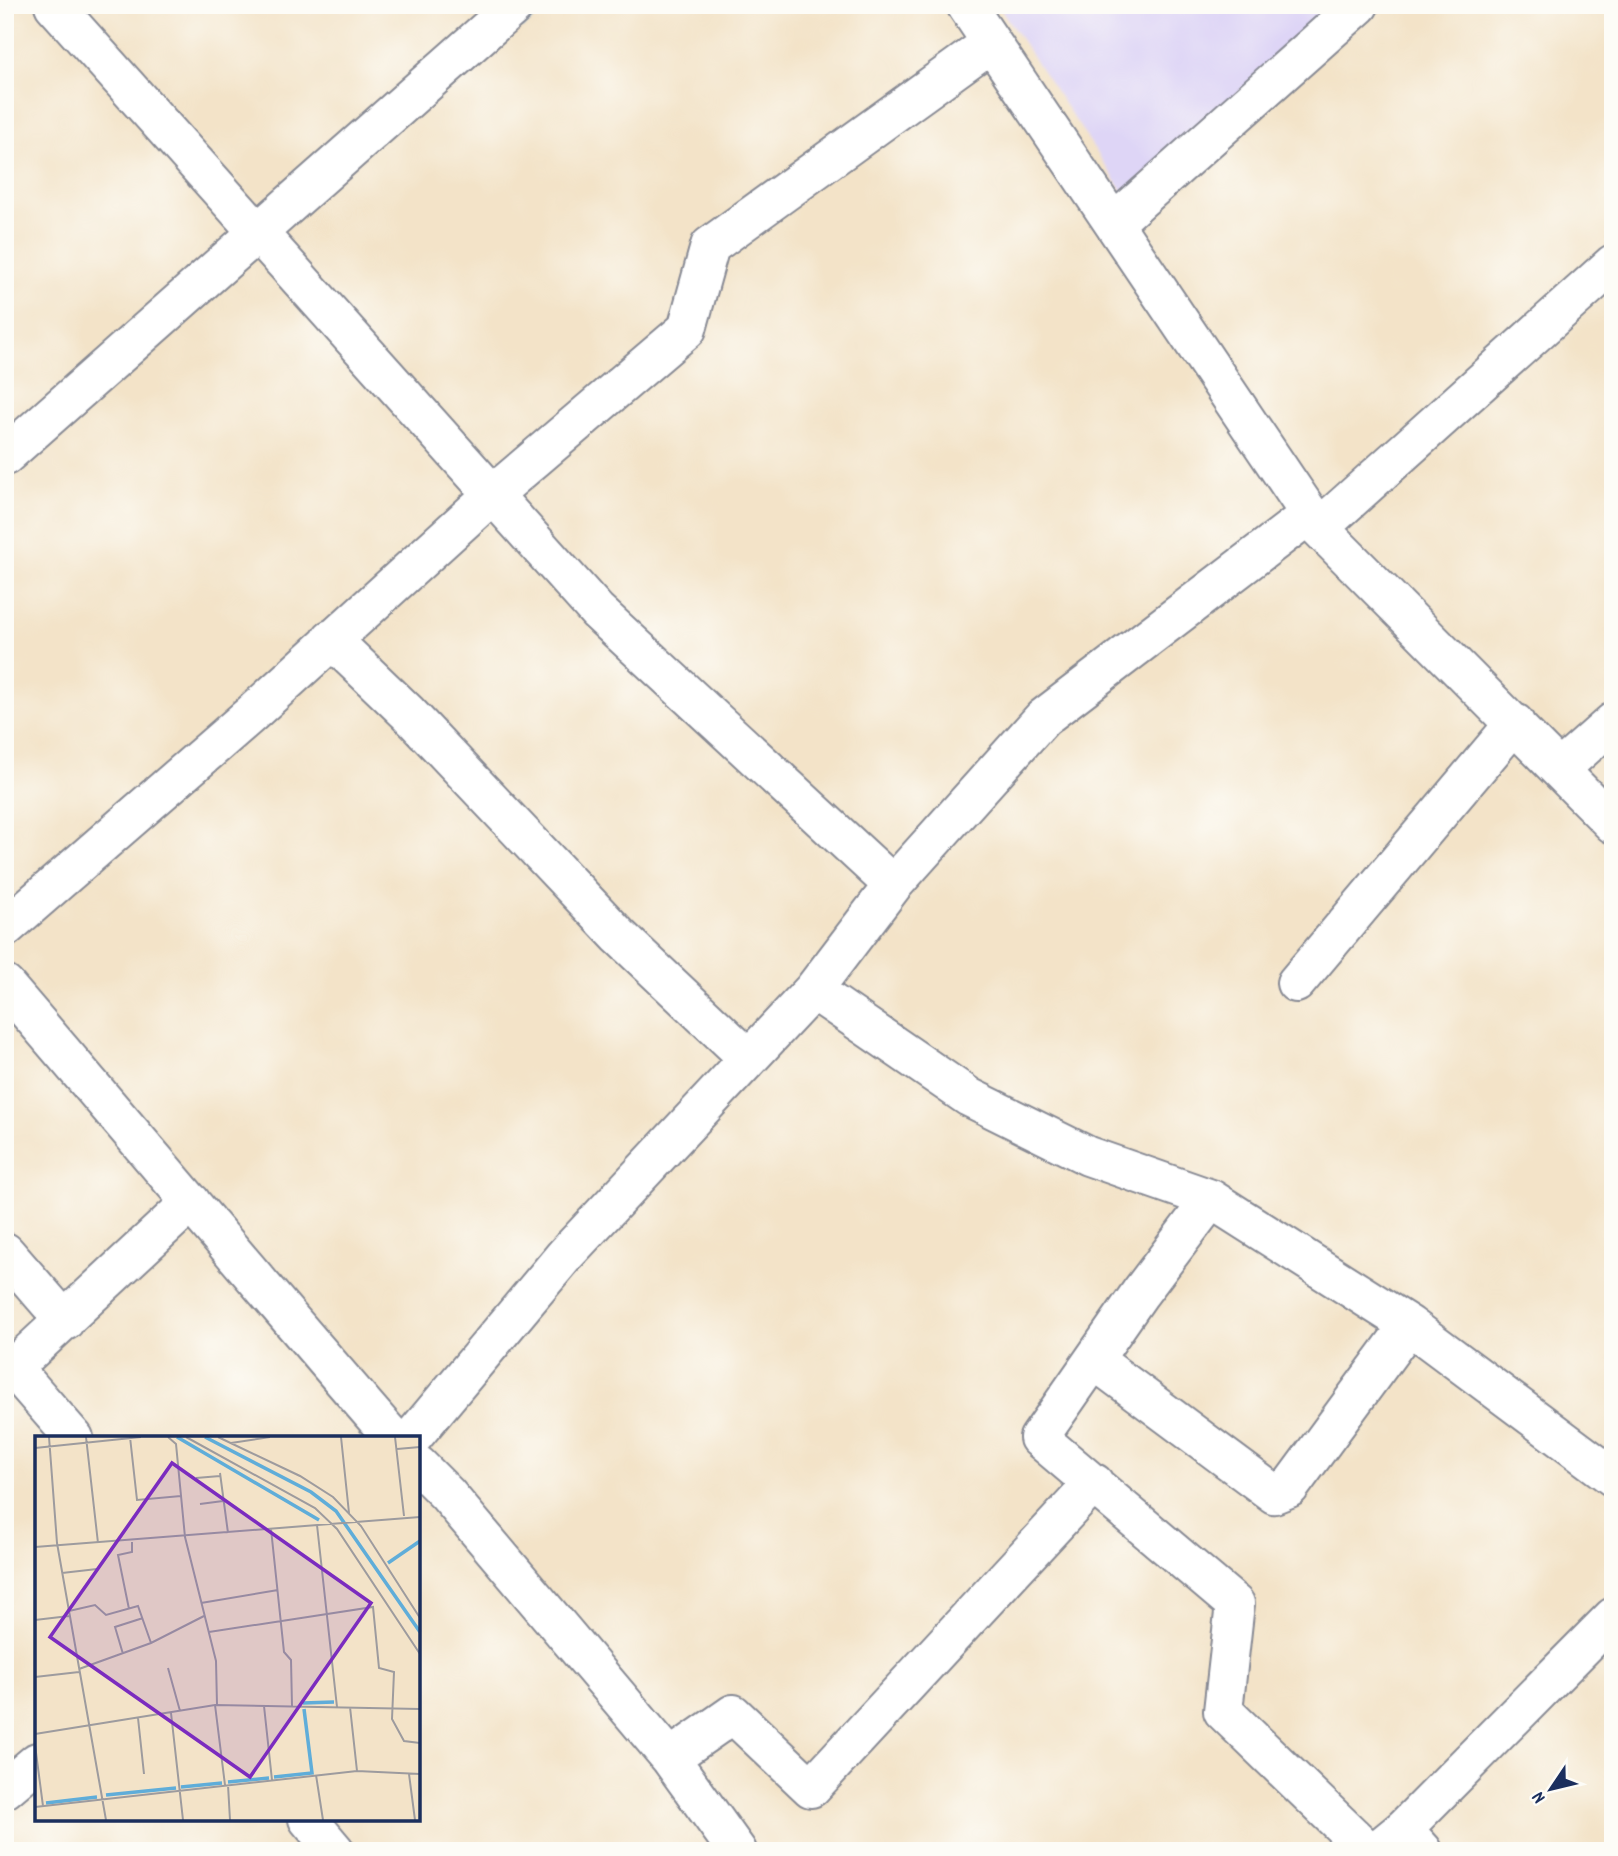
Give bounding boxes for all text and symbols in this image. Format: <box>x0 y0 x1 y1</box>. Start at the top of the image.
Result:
inset map <box>35 1436 420 1821</box>
north arrow <box>1516 1755 1586 1825</box>
text: N <box>1526 1785 1554 1808</box>

